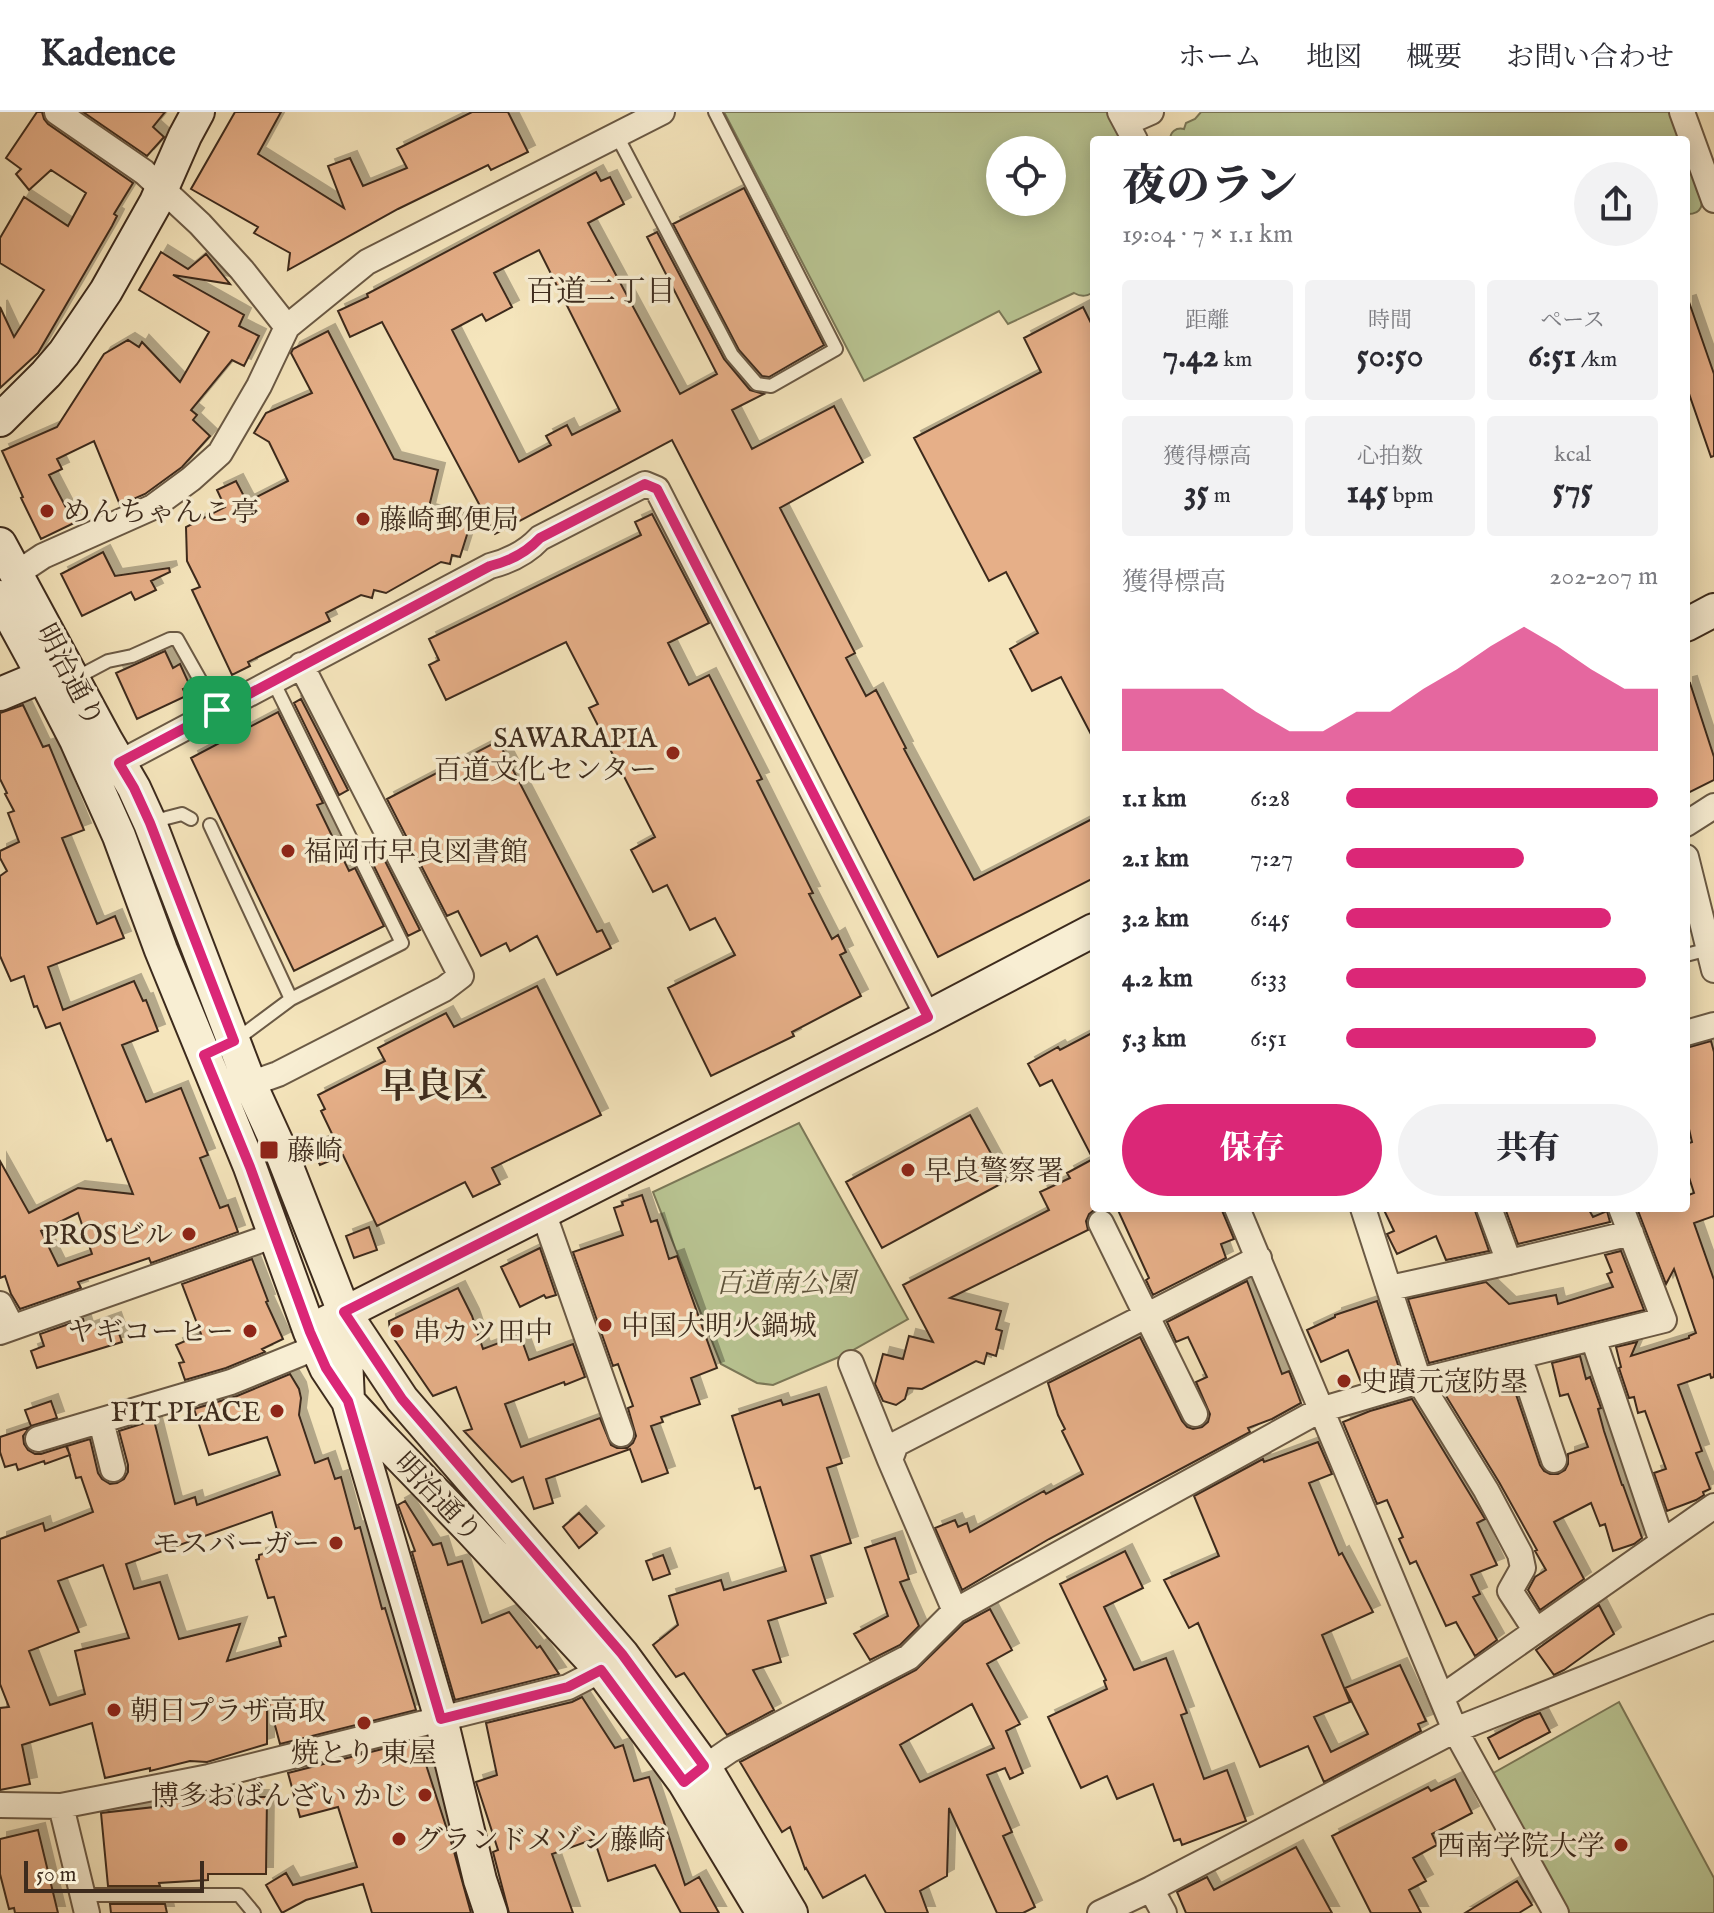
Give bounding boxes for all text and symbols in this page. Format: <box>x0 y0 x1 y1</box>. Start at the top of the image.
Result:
text: Kadence <box>40 31 176 79</box>
text: ホーム <box>1178 41 1262 76</box>
text: 地図 <box>1306 41 1362 76</box>
text: 概要 <box>1406 41 1462 76</box>
text: お問い合わせ <box>1506 41 1674 76</box>
map controls <box>986 136 1066 216</box>
button: locate <box>986 136 1066 216</box>
text: 夜のラン <box>1122 160 1298 216</box>
button: share <box>1574 162 1658 246</box>
text: 19:04 · 7 × 1.1 km <box>1122 218 1293 251</box>
district label: 百道二丁目 <box>526 274 676 312</box>
text: 距離 <box>1185 307 1229 335</box>
text: 時間 <box>1368 307 1412 335</box>
text: ペース <box>1540 307 1605 335</box>
text: 7.42 <box>1163 335 1219 378</box>
text: 50:50 <box>1357 335 1423 378</box>
text: 6:51 <box>1528 335 1576 378</box>
text: km <box>1219 346 1252 374</box>
text: /km <box>1576 346 1617 374</box>
text: kcal <box>1554 441 1591 469</box>
text: 獲得標高 <box>1163 443 1251 471</box>
text: 心拍数 <box>1357 443 1423 471</box>
text: 575 <box>1552 469 1593 512</box>
text: 35 <box>1184 471 1209 514</box>
text: 145 <box>1347 471 1388 514</box>
text: m <box>1209 482 1231 510</box>
text: bpm <box>1388 482 1433 510</box>
place label: めんちゃんこ亭 <box>63 496 259 531</box>
marker: めんちゃんこ亭 <box>38 502 56 520</box>
place label: 藤崎郵便局 <box>379 504 519 539</box>
marker: 藤崎郵便局 <box>354 510 372 528</box>
text: 202–207 m <box>1549 560 1658 593</box>
text: 獲得標高 <box>1122 566 1226 599</box>
street label: 明治通り <box>27 619 111 734</box>
pin <box>183 676 251 744</box>
icon: arrive <box>195 688 239 732</box>
place label: SAWARAPIA 百道文化センター <box>434 722 658 789</box>
marker: SAWARAPIA 百道文化センター <box>664 744 682 762</box>
text: 1.1 km <box>1122 782 1187 815</box>
text: 6:28 <box>1250 782 1290 815</box>
place label: 福岡市早良図書館 <box>304 836 528 871</box>
marker: 福岡市早良図書館 <box>279 842 297 860</box>
text: 2.1 km <box>1122 842 1189 875</box>
text: 7:27 <box>1250 842 1293 875</box>
text: 3.2 km <box>1122 902 1189 935</box>
text: 6:45 <box>1250 902 1290 935</box>
text: 4.2 km <box>1122 962 1193 995</box>
text: 6:33 <box>1250 962 1287 995</box>
text: 5.3 km <box>1122 1022 1186 1055</box>
text: 6:51 <box>1250 1022 1287 1055</box>
district label: 早良区 <box>380 1065 488 1111</box>
button: 保存 <box>1122 1104 1382 1196</box>
button: 共有 <box>1398 1104 1658 1196</box>
place label: 藤崎 <box>287 1135 343 1170</box>
marker: 藤崎 <box>258 1139 280 1161</box>
place label: 早良警察署 <box>924 1155 1064 1190</box>
marker: 早良警察署 <box>899 1161 917 1179</box>
place label: PROSビル <box>43 1219 173 1254</box>
marker: PROSビル <box>180 1225 198 1243</box>
park label: 百道南公園 <box>715 1267 859 1302</box>
place label: 中国大明火鍋城 <box>621 1310 817 1345</box>
place label: ヤギコーヒー <box>67 1316 234 1351</box>
place label: 串カツ田中 <box>413 1316 553 1351</box>
marker: 中国大明火鍋城 <box>596 1316 614 1334</box>
marker: ヤギコーヒー <box>241 1322 259 1340</box>
marker: 串カツ田中 <box>388 1322 406 1340</box>
place label: 史蹟元寇防塁 <box>1360 1366 1528 1401</box>
marker: 史蹟元寇防塁 <box>1335 1372 1353 1390</box>
place label: FIT PLACE <box>111 1396 261 1431</box>
marker: FIT PLACE <box>268 1402 286 1420</box>
street label: 明治通り <box>386 1446 489 1551</box>
place label: モスバーガー <box>153 1528 320 1563</box>
marker: モスバーガー <box>327 1534 345 1552</box>
place label: 朝日プラザ高取 <box>130 1695 326 1730</box>
marker: 朝日プラザ高取 <box>105 1701 123 1719</box>
marker: 焼とり 東屋 <box>355 1714 373 1732</box>
place label: 焼とり 東屋 <box>291 1737 437 1772</box>
place label: 博多おばんざい かじ <box>151 1780 409 1815</box>
marker: 博多おばんざい かじ <box>416 1786 434 1804</box>
place label: グランドメゾン藤崎 <box>415 1824 666 1859</box>
marker: グランドメゾン藤崎 <box>390 1830 408 1848</box>
place label: 西南学院大学 <box>1437 1830 1605 1865</box>
marker: 西南学院大学 <box>1612 1836 1630 1854</box>
scale bar <box>24 1857 204 1893</box>
text: 50 m <box>36 1861 77 1889</box>

